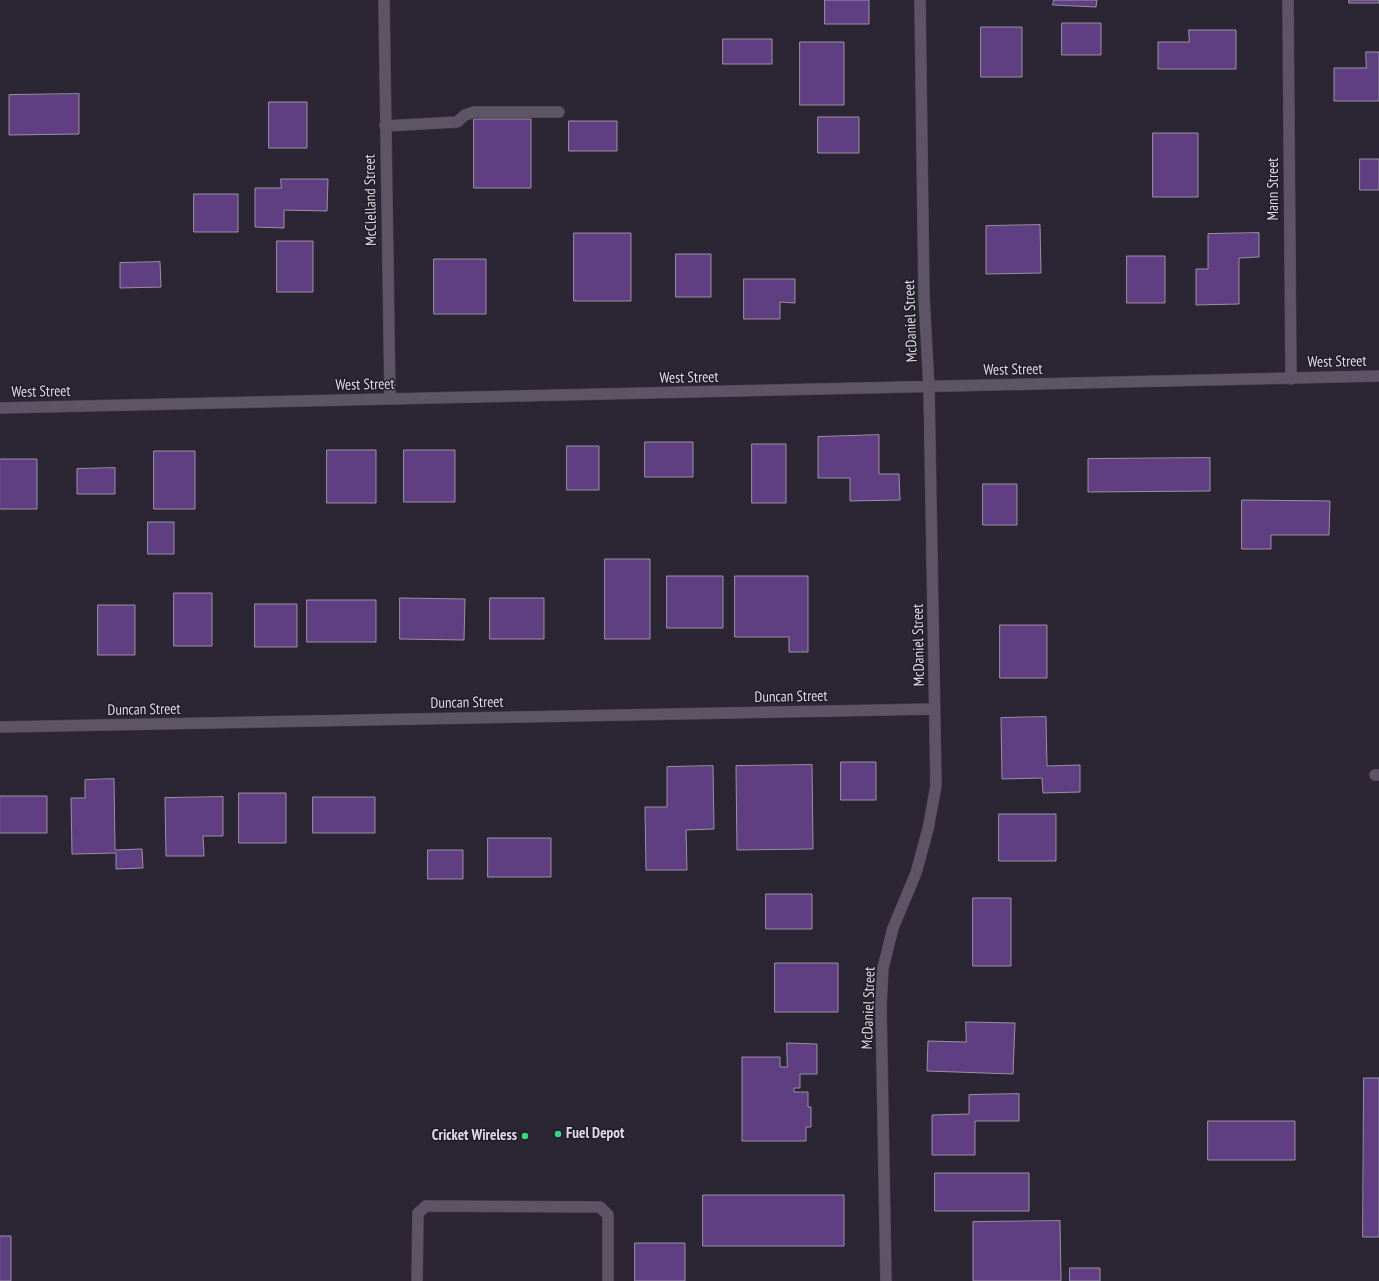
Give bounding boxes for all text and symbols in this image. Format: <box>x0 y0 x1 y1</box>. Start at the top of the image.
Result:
street label: McClelland Street <box>361 154 381 246</box>
street label: Mann Street <box>1265 158 1283 220</box>
street label: McDaniel Street <box>901 279 921 363</box>
street label: West Street <box>1307 352 1367 372</box>
street label: West Street <box>983 360 1043 380</box>
street label: West Street <box>659 368 719 388</box>
street label: West Street <box>335 375 395 395</box>
street label: West Street <box>11 382 71 402</box>
street label: McDaniel Street <box>909 604 929 686</box>
street label: Duncan Street <box>754 687 828 707</box>
street label: Duncan Street <box>430 693 504 713</box>
street label: Duncan Street <box>107 700 181 720</box>
street label: McDaniel Street <box>859 966 879 1050</box>
place label: Fuel Depot <box>566 1125 624 1143</box>
place label: Cricket Wireless <box>432 1127 517 1145</box>
marker: Fuel Depot <box>553 1129 563 1139</box>
marker: Cricket Wireless <box>520 1131 530 1141</box>

